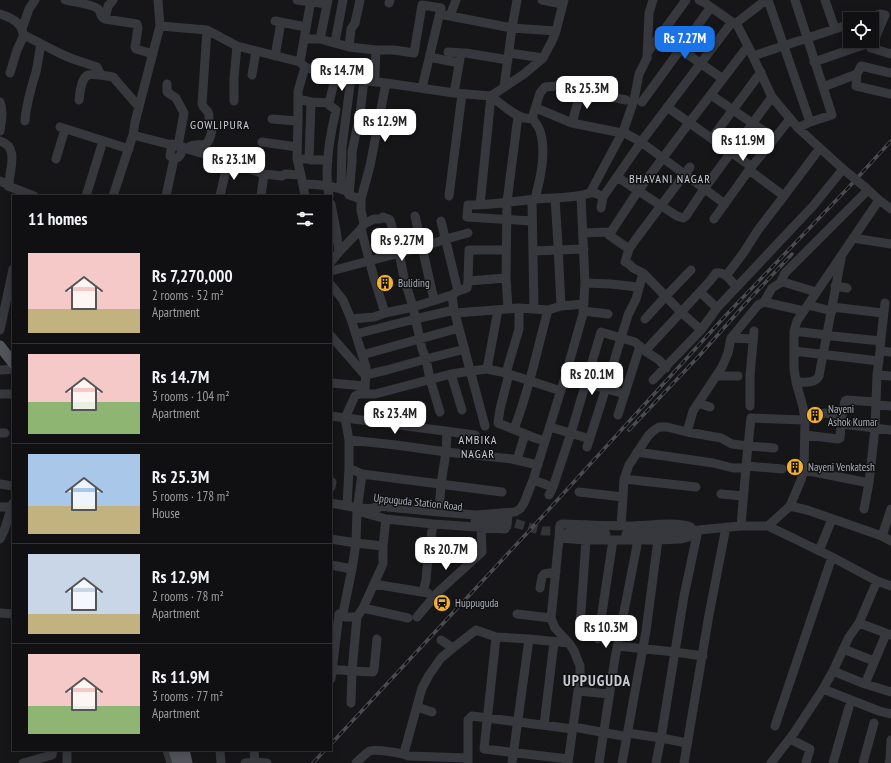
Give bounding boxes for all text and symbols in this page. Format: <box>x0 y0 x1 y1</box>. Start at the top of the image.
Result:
map controls <box>843 12 879 48</box>
button: locate <box>843 12 879 48</box>
pin: Rs 7.27M <box>644 26 726 60</box>
text: Rs 7.27M <box>664 30 706 47</box>
pin: Rs 14.7M <box>301 58 383 92</box>
text: Rs 14.7M <box>320 62 364 79</box>
pin: Rs 25.3M <box>546 76 628 110</box>
text: Rs 25.3M <box>565 80 609 97</box>
pin: Rs 12.9M <box>344 109 426 143</box>
text: Rs 12.9M <box>363 113 407 130</box>
district label: GOWLIPURA <box>190 117 250 132</box>
pin: Rs 11.9M <box>702 128 784 162</box>
text: Rs 11.9M <box>721 132 765 149</box>
pin: Rs 23.1M <box>193 147 275 181</box>
text: Rs 23.1M <box>212 151 256 168</box>
district label: BHAVANI NAGAR <box>629 171 711 186</box>
text: 11 homes <box>28 208 87 230</box>
icon: filters <box>294 208 316 230</box>
pin: Rs 9.27M <box>361 228 443 262</box>
text: Rs 9.27M <box>380 232 424 249</box>
text: Rs 7,270,000 <box>152 265 233 287</box>
icon: home <box>60 269 108 317</box>
building icon: Buliding <box>375 273 395 293</box>
place label: Buliding <box>398 276 430 290</box>
text: 2 rooms · 52 m² <box>152 287 224 304</box>
text: Apartment <box>152 304 200 321</box>
pin: Rs 20.1M <box>551 362 633 396</box>
text: Rs 14.7M <box>152 366 209 388</box>
text: Rs 20.1M <box>570 366 614 383</box>
icon: home <box>60 370 108 418</box>
text: 3 rooms · 104 m² <box>152 388 230 405</box>
pin: Rs 23.4M <box>354 401 436 435</box>
place label: Nayeni Ashok Kumar <box>828 402 877 429</box>
text: Apartment <box>152 405 200 422</box>
text: Rs 23.4M <box>373 405 417 422</box>
building icon: Nayeni Ashok Kumar <box>805 405 825 425</box>
district label: AMBIKA NAGAR <box>458 432 498 461</box>
building icon: Nayeni Venkatesh <box>785 457 805 477</box>
place label: Nayeni Venkatesh <box>808 460 875 474</box>
text: Rs 25.3M <box>152 466 209 488</box>
icon: home <box>60 470 108 518</box>
text: 5 rooms · 178 m² <box>152 488 230 505</box>
street label: Uppuguda Station Road <box>373 490 463 514</box>
text: House <box>152 505 180 522</box>
pin: Rs 20.7M <box>405 537 487 571</box>
text: Rs 20.7M <box>424 541 468 558</box>
text: Rs 12.9M <box>152 566 209 588</box>
icon: home <box>60 570 108 618</box>
text: 2 rooms · 78 m² <box>152 588 224 605</box>
station icon: Huppuguda <box>432 593 452 613</box>
place label: Huppuguda <box>455 596 499 610</box>
text: Apartment <box>152 605 200 622</box>
pin: Rs 10.3M <box>565 615 647 649</box>
text: Rs 10.3M <box>584 619 628 636</box>
text: Rs 11.9M <box>152 666 209 688</box>
icon: home <box>60 670 108 718</box>
district label: UPPUGUDA <box>563 671 631 690</box>
text: 3 rooms · 77 m² <box>152 688 223 705</box>
text: Apartment <box>152 705 200 722</box>

